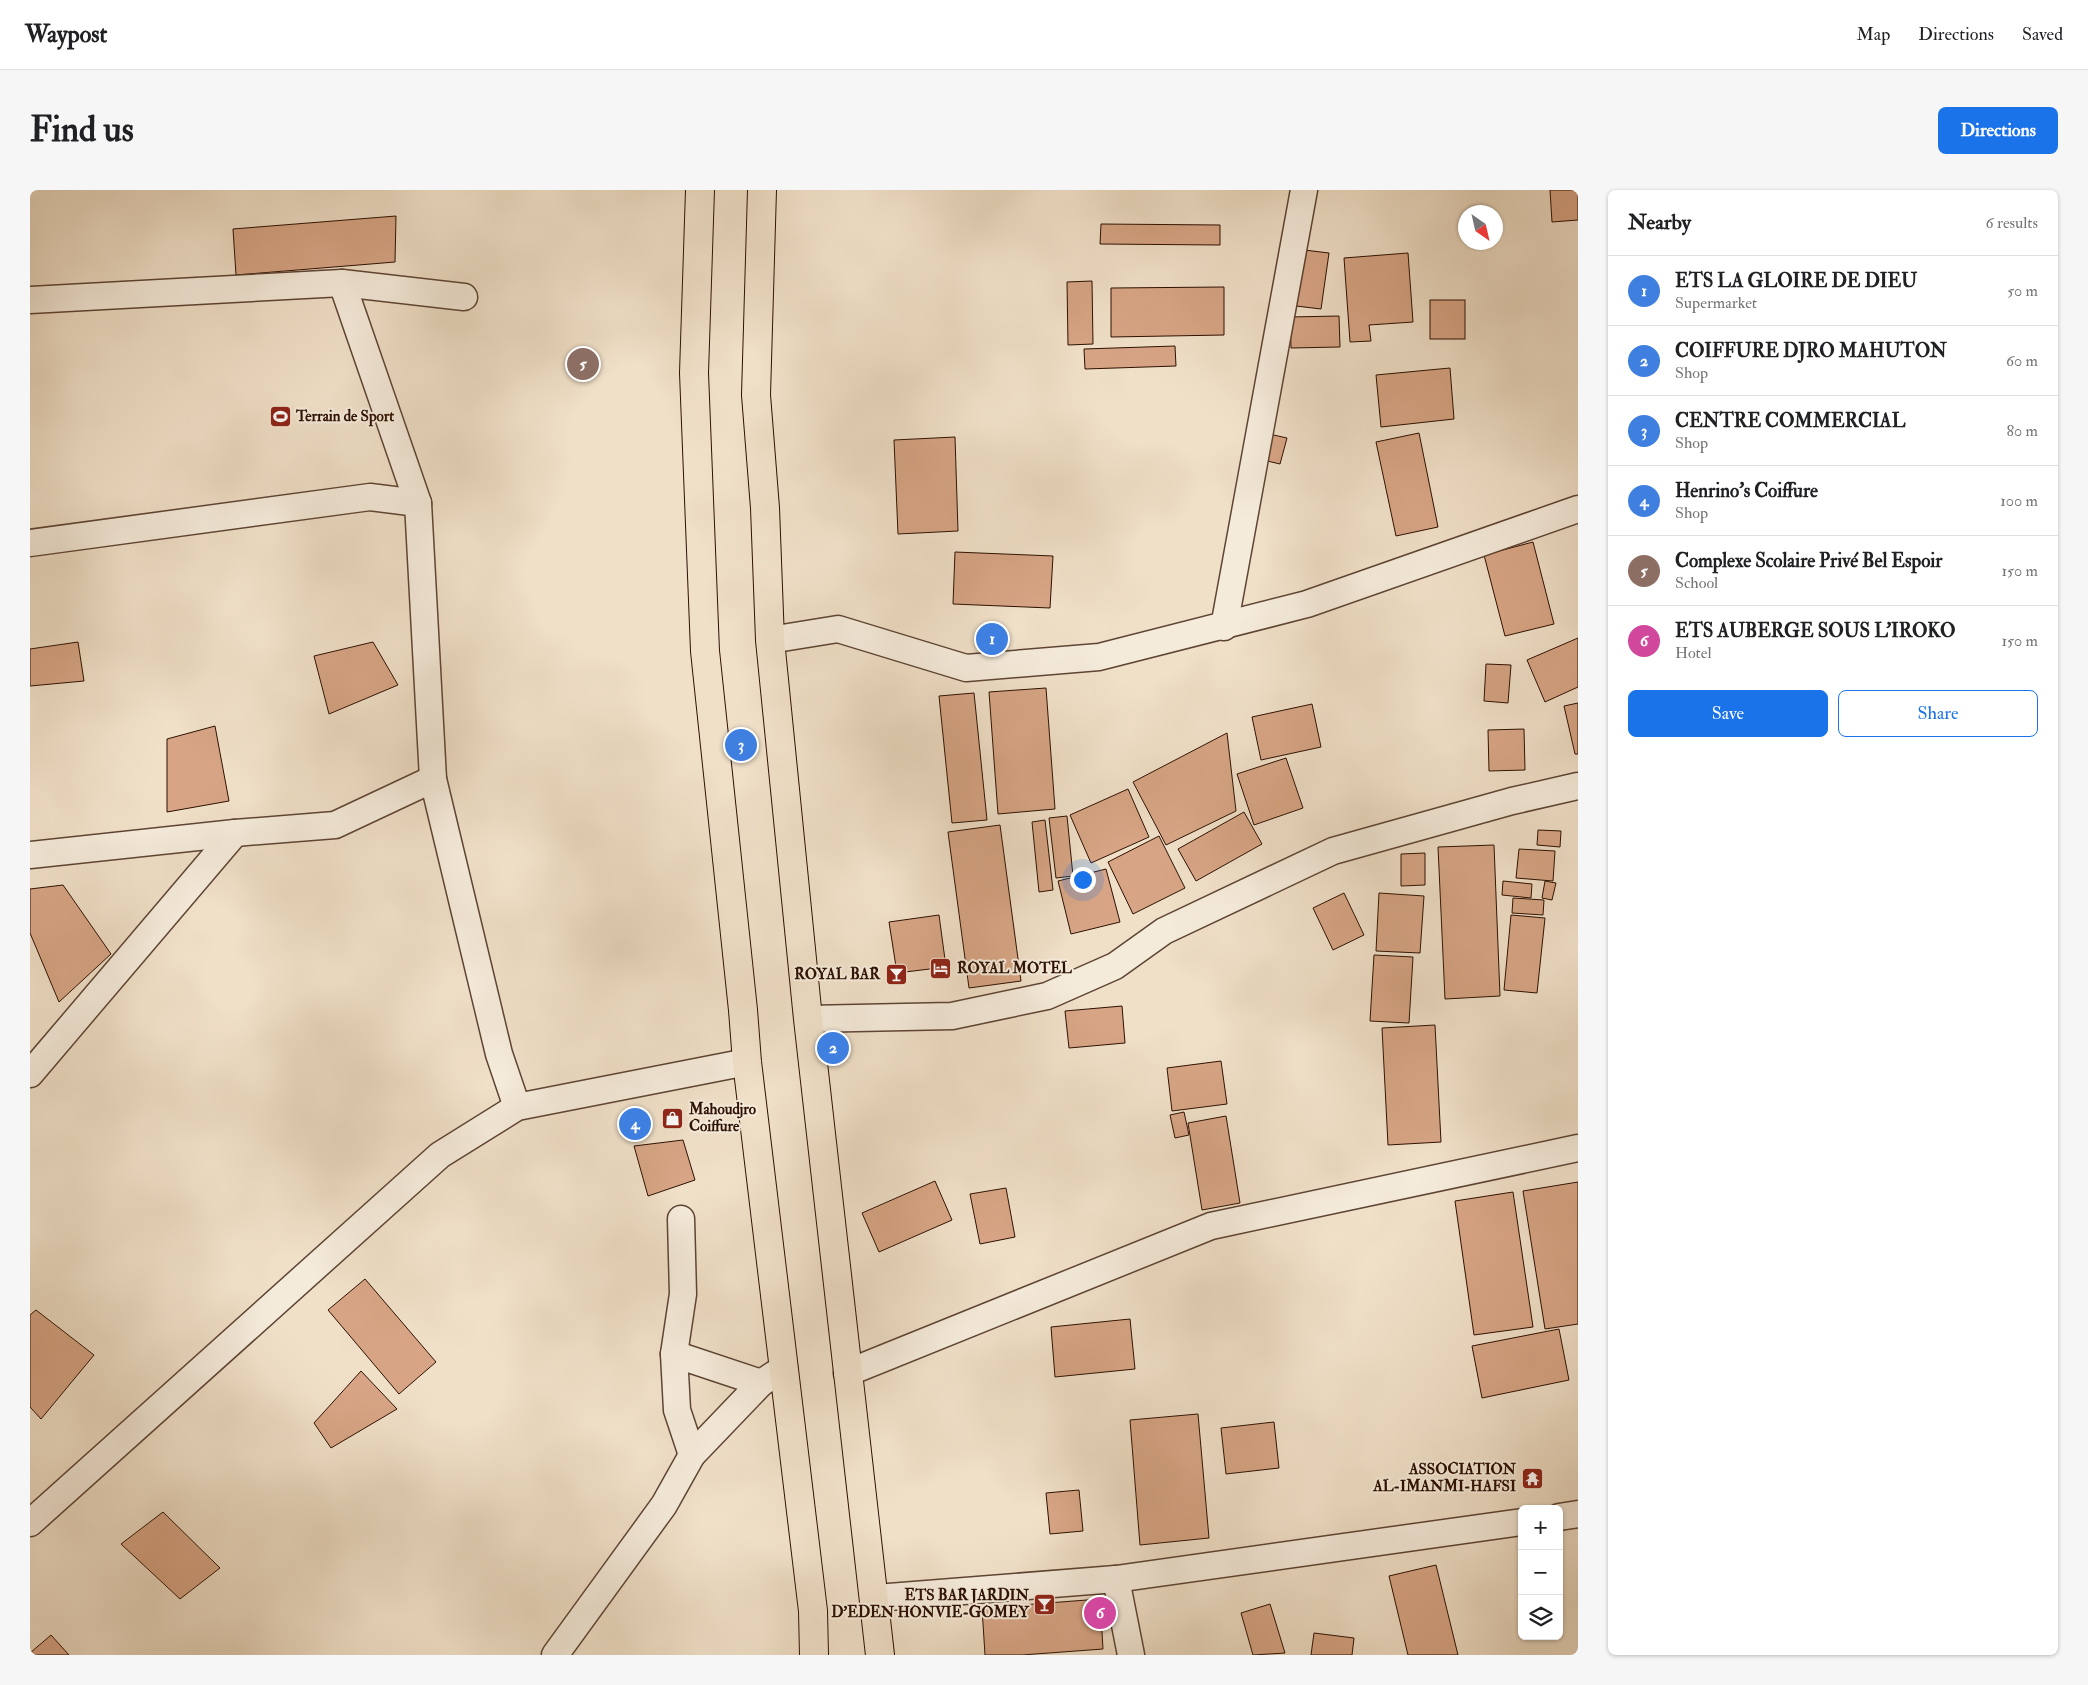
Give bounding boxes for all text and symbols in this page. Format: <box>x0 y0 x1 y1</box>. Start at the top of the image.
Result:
text: Waypost <box>25 19 107 50</box>
text: Map <box>1857 23 1890 46</box>
text: Directions <box>1918 23 1994 46</box>
text: Saved <box>2022 23 2063 46</box>
button: Directions <box>1938 107 2058 154</box>
text: Find us <box>30 108 134 152</box>
north arrow <box>1458 205 1503 250</box>
text: Nearby <box>1628 209 1691 236</box>
text: 6 results <box>1986 213 2038 233</box>
text: ETS LA GLOIRE DE DIEU <box>1675 269 1917 293</box>
text: 1 <box>1641 281 1647 301</box>
text: 50 m <box>2007 281 2038 301</box>
text: Supermarket <box>1675 293 1757 313</box>
text: COIFFURE DJRO MAHUTON <box>1675 339 1947 363</box>
pin: 5 <box>567 345 599 383</box>
text: 2 <box>1640 351 1648 371</box>
text: 60 m <box>2006 351 2038 371</box>
text: Shop <box>1675 363 1708 383</box>
sports icon: Terrain de Sport <box>268 404 292 428</box>
place label: Terrain de Sport <box>295 407 394 427</box>
text: CENTRE COMMERCIAL <box>1675 409 1905 433</box>
text: 3 <box>1641 421 1647 441</box>
text: 80 m <box>2007 421 2038 441</box>
text: Shop <box>1675 433 1708 453</box>
text: Henrino's Coiffure <box>1675 479 1818 503</box>
text: 4 <box>1640 491 1648 511</box>
text: 100 m <box>2000 491 2038 511</box>
text: Shop <box>1675 503 1708 523</box>
text: Complexe Scolaire Privé Bel Espoir <box>1675 549 1942 573</box>
text: 5 <box>1640 561 1648 581</box>
text: 150 m <box>2001 561 2038 581</box>
text: School <box>1675 573 1718 593</box>
text: ETS AUBERGE SOUS L'IROKO <box>1675 619 1955 643</box>
pin: 1 <box>976 620 1008 658</box>
text: 6 <box>1640 631 1648 651</box>
text: 150 m <box>2001 631 2038 651</box>
text: Hotel <box>1675 643 1712 663</box>
button: Save <box>1628 690 1828 737</box>
button: Share <box>1838 690 2038 737</box>
pin: 3 <box>725 726 757 764</box>
your location <box>1070 867 1096 893</box>
hotel icon: ROYAL MOTEL <box>929 956 953 980</box>
place label: ROYAL MOTEL <box>957 959 1072 978</box>
bar icon: ROYAL BAR <box>884 962 908 986</box>
place label: ROYAL BAR <box>794 965 881 984</box>
pin: 2 <box>817 1029 849 1067</box>
place label: Mahoudjro Coiffure <box>688 1100 757 1136</box>
pin: 4 <box>619 1105 651 1143</box>
shop icon: Mahoudjro Coiffure <box>661 1106 685 1130</box>
place label: ASSOCIATION AL-IMANMI-HAFSI <box>1372 1460 1517 1496</box>
temple icon: ASSOCIATION AL-IMANMI-HAFSI <box>1520 1466 1544 1490</box>
map controls <box>1518 1505 1563 1640</box>
button: + <box>1518 1505 1563 1550</box>
button: − <box>1518 1550 1563 1595</box>
place label: ETS BAR JARDIN D'EDEN HONVIE-GOMEY <box>831 1586 1030 1622</box>
bar icon: ETS BAR JARDIN D'EDEN HONVIE-GOMEY <box>1033 1592 1057 1616</box>
pin: 6 <box>1084 1594 1116 1632</box>
button: layers <box>1518 1595 1563 1640</box>

